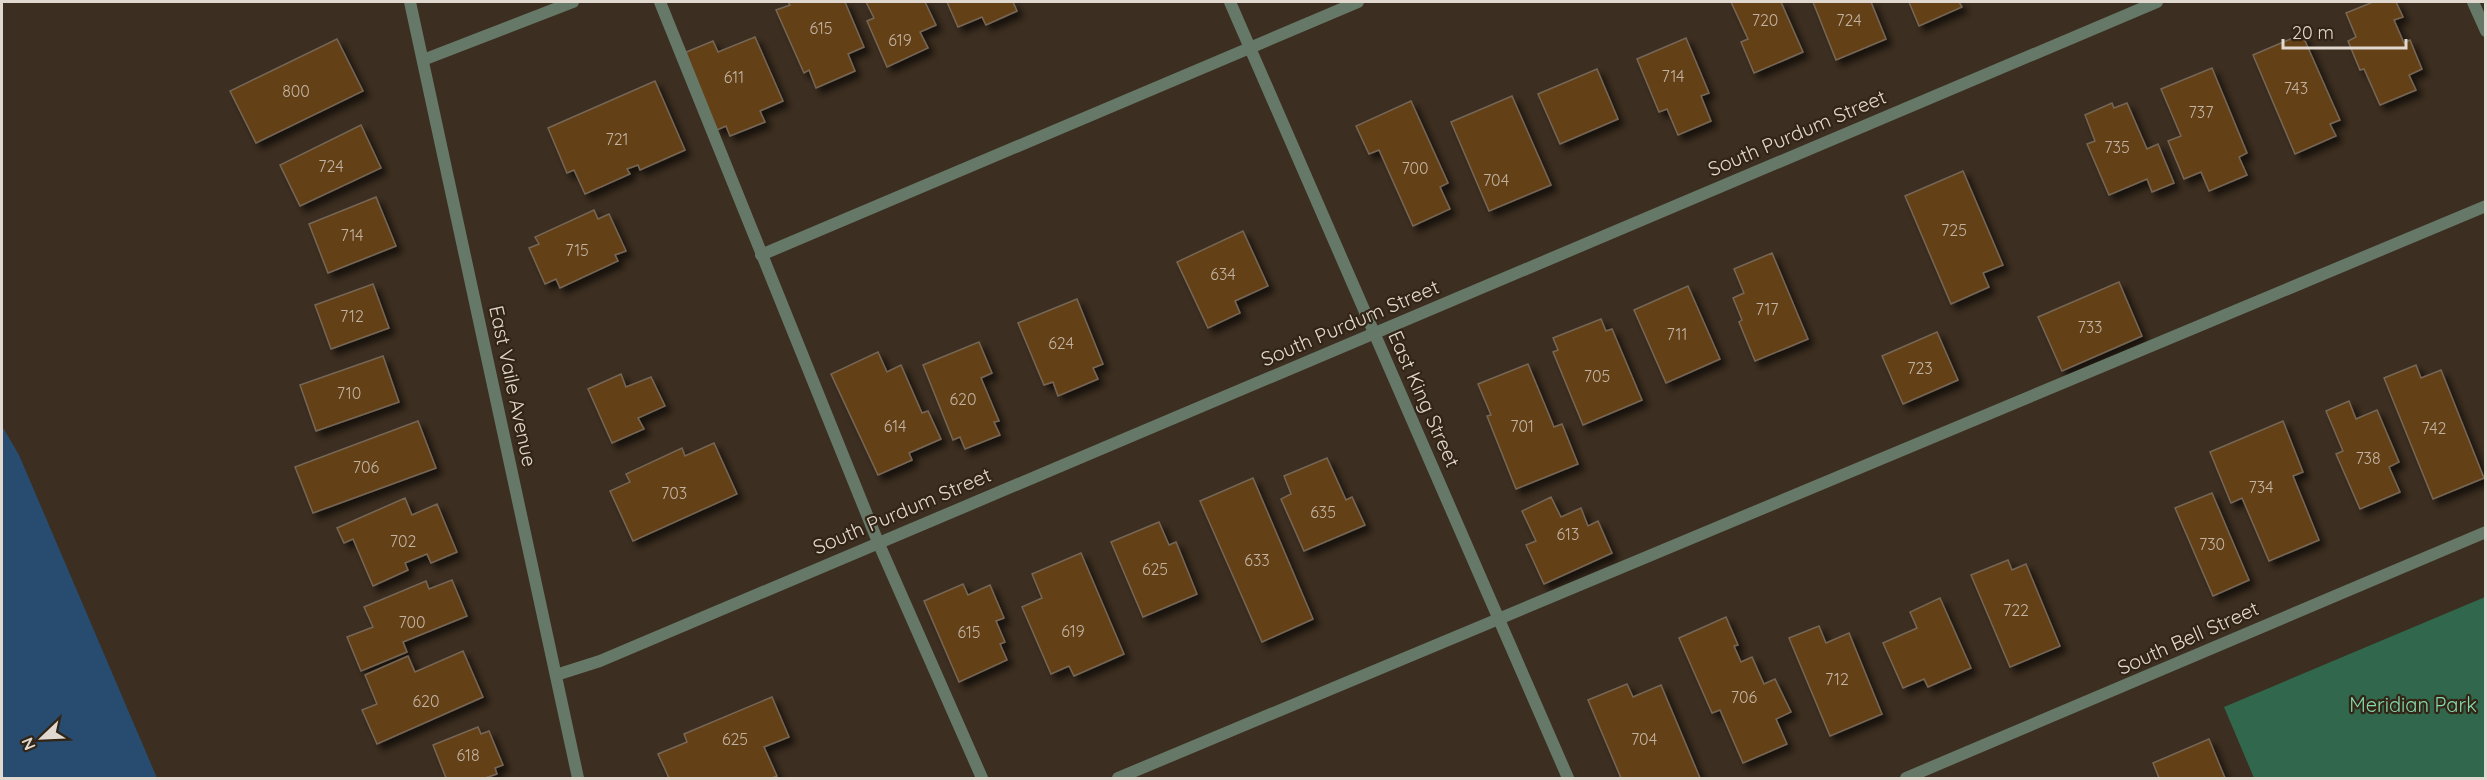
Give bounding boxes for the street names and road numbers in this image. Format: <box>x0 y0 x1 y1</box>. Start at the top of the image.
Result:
street label: South Purdum Street <box>1704 84 1890 181</box>
street label: South Purdum Street <box>1257 274 1443 371</box>
street label: East Vaile Avenue <box>484 303 543 469</box>
street label: East King Street <box>1383 327 1466 471</box>
street label: South Purdum Street <box>809 462 995 559</box>
street label: South Bell Street <box>2113 595 2262 680</box>

